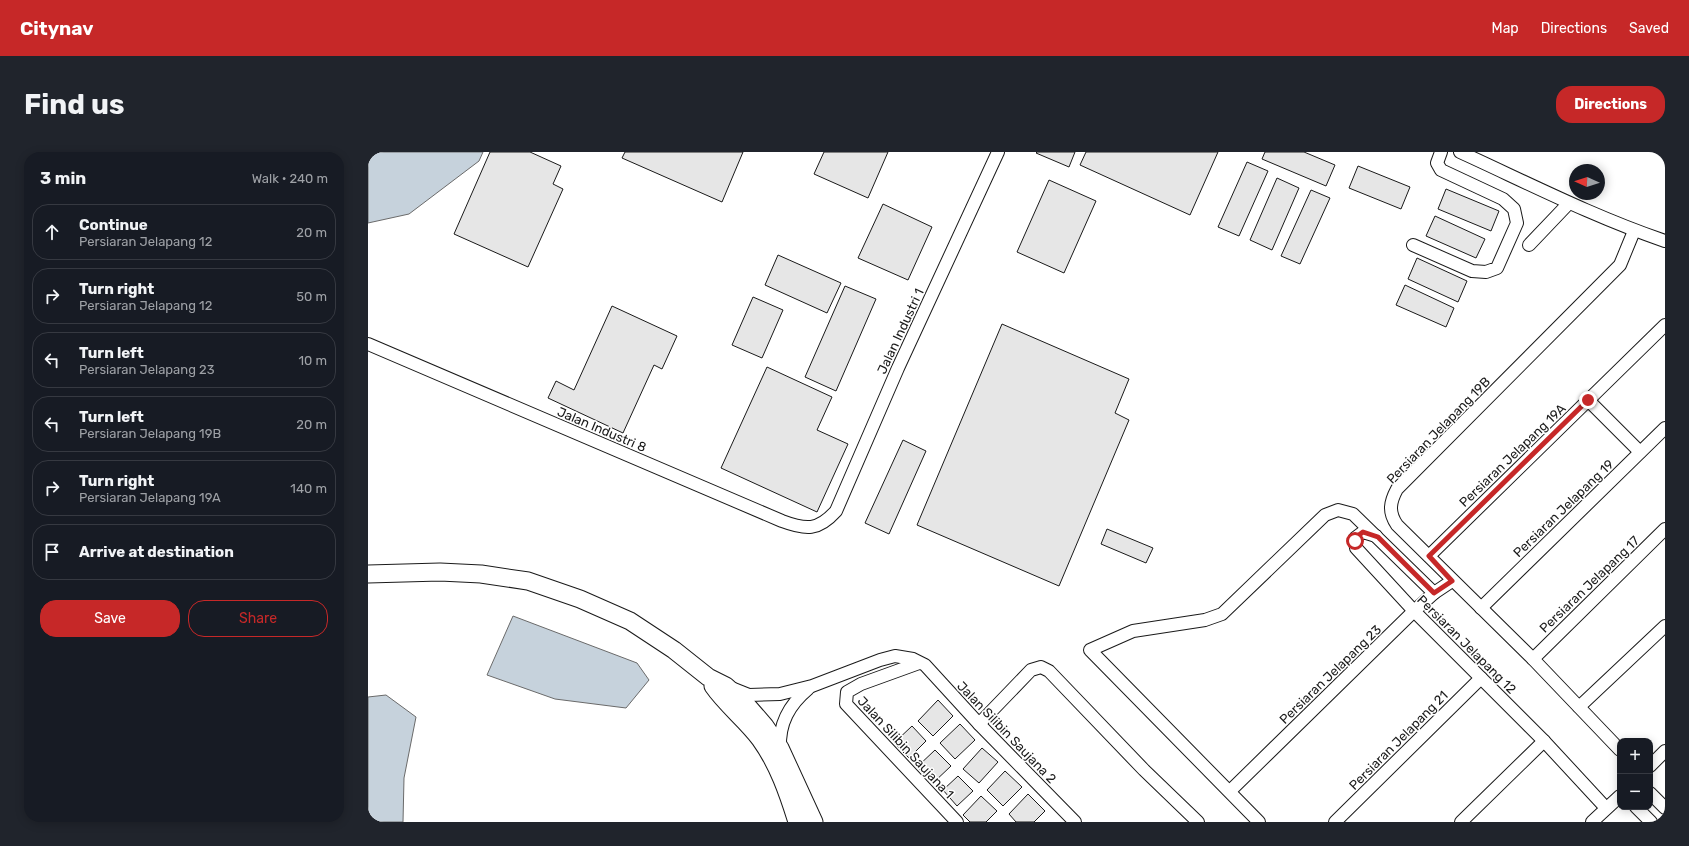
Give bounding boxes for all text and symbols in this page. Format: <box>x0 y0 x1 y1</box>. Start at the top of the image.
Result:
text: Citynav <box>20 17 93 40</box>
text: Map <box>1492 20 1519 37</box>
text: Directions <box>1541 20 1607 37</box>
text: Saved <box>1629 20 1669 37</box>
button: Directions <box>1556 86 1665 123</box>
text: Find us <box>24 88 124 121</box>
north arrow <box>1569 164 1605 200</box>
text: 3 min <box>40 168 86 188</box>
text: Walk · 240 m <box>252 171 328 186</box>
text: Continue <box>79 216 148 234</box>
icon: ahead <box>41 221 63 243</box>
text: 20 m <box>296 225 327 240</box>
text: Persiaran Jelapang 12 <box>79 234 212 249</box>
text: Turn right <box>79 280 154 298</box>
icon: right <box>41 285 63 307</box>
street label: Jalan Industri 1 <box>874 286 927 376</box>
text: 50 m <box>296 289 327 304</box>
text: Persiaran Jelapang 12 <box>79 298 212 313</box>
text: Turn left <box>79 344 144 362</box>
icon: left <box>41 349 63 371</box>
text: 10 m <box>298 353 327 368</box>
text: Persiaran Jelapang 23 <box>79 362 215 377</box>
street label: Persiaran Jelapang 19B <box>1384 374 1494 487</box>
route end <box>1579 391 1597 409</box>
street label: Persiaran Jelapang 19A <box>1456 400 1568 510</box>
street label: Jalan Industri 8 <box>555 404 648 455</box>
text: Turn left <box>79 408 144 426</box>
icon: left <box>41 413 63 435</box>
text: 20 m <box>296 417 327 432</box>
text: Persiaran Jelapang 19B <box>79 426 221 441</box>
street label: Persiaran Jelapang 19 <box>1510 456 1616 560</box>
text: Turn right <box>79 472 154 490</box>
icon: right <box>41 477 63 499</box>
text: 140 m <box>290 481 327 496</box>
text: Persiaran Jelapang 19A <box>79 490 221 505</box>
route start <box>1346 532 1364 550</box>
street label: Persiaran Jelapang 17 <box>1537 533 1643 636</box>
icon: arrive <box>41 541 63 563</box>
text: Arrive at destination <box>79 543 234 561</box>
street label: Persiaran Jelapang 12 <box>1414 592 1519 697</box>
button: Save <box>40 600 180 637</box>
button: Share <box>188 600 328 637</box>
street label: Persiaran Jelapang 23 <box>1276 622 1385 728</box>
street label: Jalan Silibin Saujana 2 <box>954 678 1059 786</box>
street label: Persiaran Jelapang 21 <box>1346 688 1451 793</box>
street label: Jalan Silibin Saujana 1 <box>855 693 957 801</box>
map controls <box>1617 738 1653 810</box>
button: + <box>1617 738 1653 774</box>
button: − <box>1617 774 1653 810</box>

